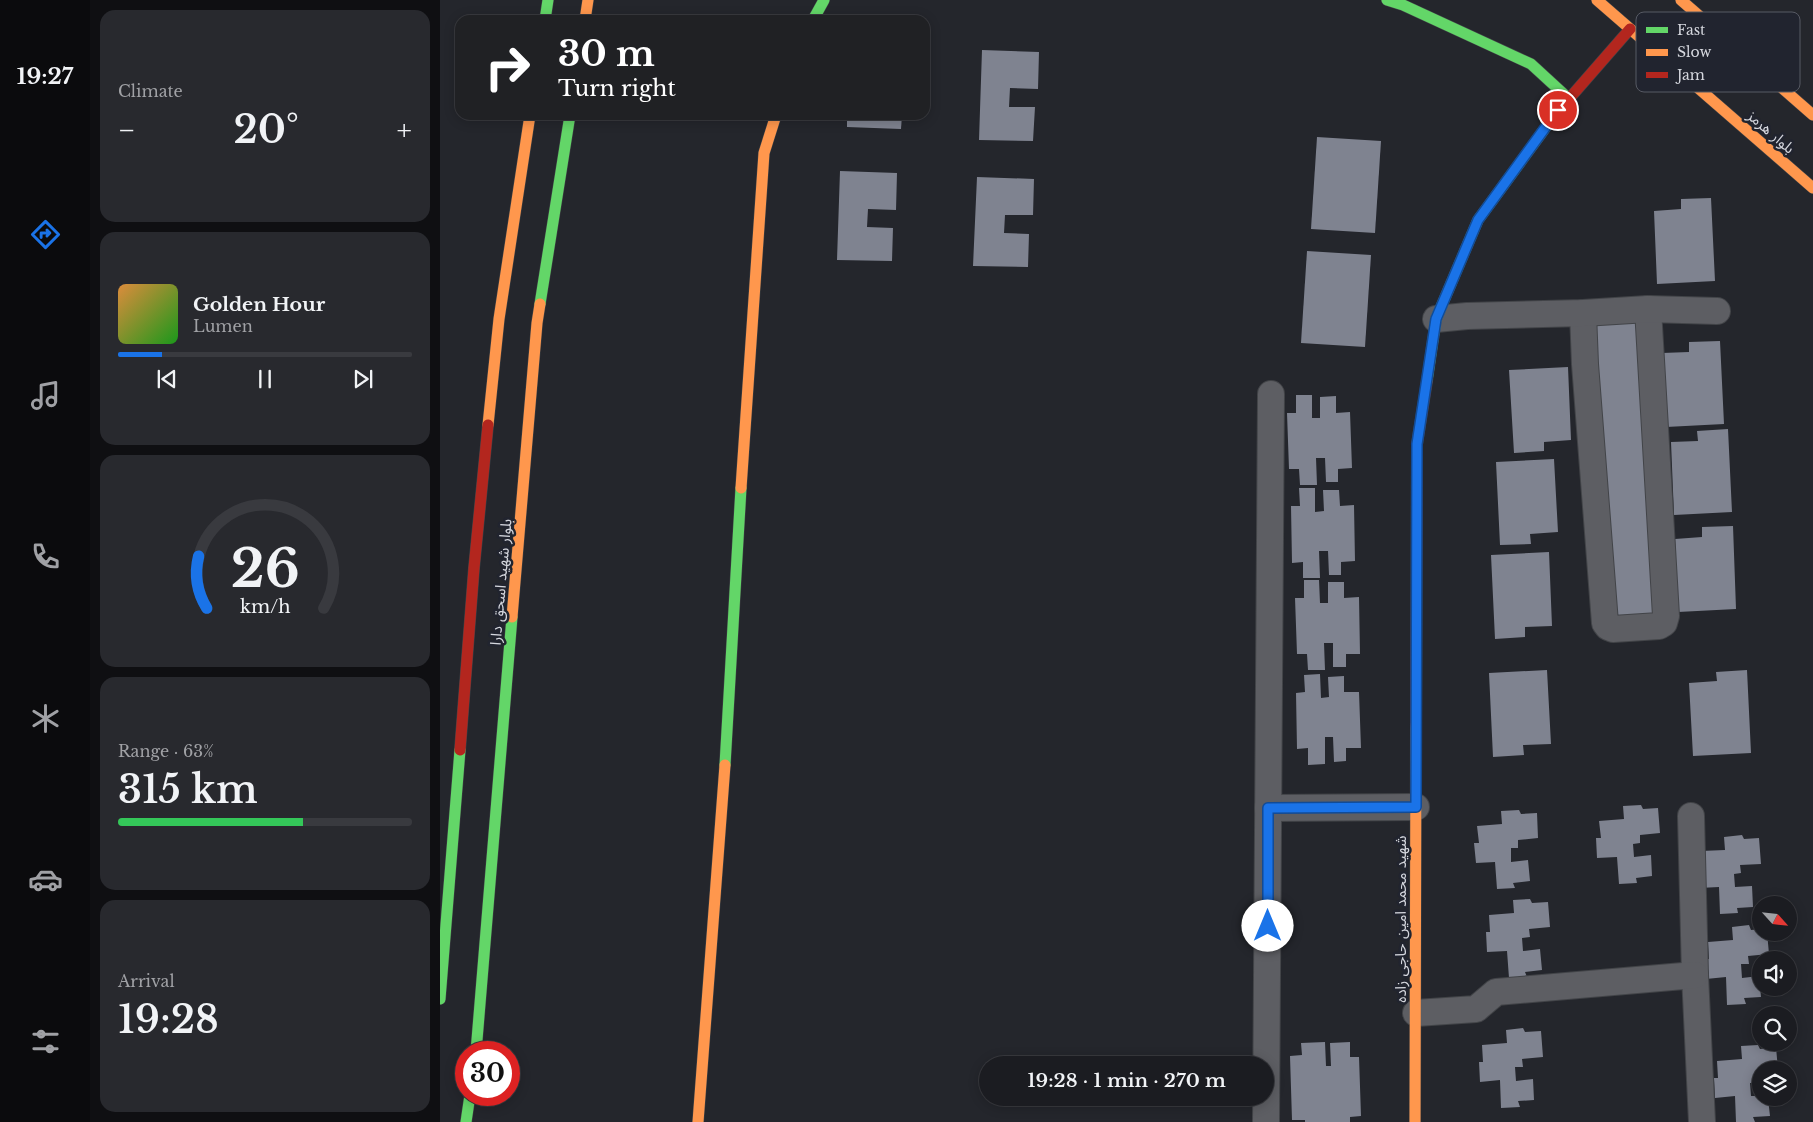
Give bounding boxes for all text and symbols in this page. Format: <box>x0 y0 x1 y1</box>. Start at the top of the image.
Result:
legend <box>1636 12 1800 92</box>
text: Fast <box>1677 21 1706 39</box>
text: 30 m <box>558 32 655 75</box>
icon: right <box>475 35 540 100</box>
text: Slow <box>1677 43 1711 61</box>
text: 19:27 <box>17 63 73 90</box>
text: Jam <box>1675 66 1705 84</box>
text: Turn right <box>558 75 676 102</box>
text: Climate <box>118 81 183 101</box>
pin <box>1537 89 1579 131</box>
icon: arrive <box>1544 96 1572 124</box>
street label: بلوار هرمز <box>1743 105 1799 157</box>
text: 20° <box>233 106 299 153</box>
text: − <box>118 113 136 148</box>
text: + <box>397 113 412 148</box>
icon: directions <box>28 217 63 252</box>
text: Golden Hour <box>193 293 325 316</box>
text: Lumen <box>193 316 253 336</box>
icon: previous <box>153 365 181 393</box>
icon: pause <box>251 365 279 393</box>
icon: next <box>349 365 377 393</box>
icon: music <box>28 378 63 413</box>
street label: بلوار شهید اسحق دارا <box>486 518 516 646</box>
text: 26 <box>231 537 299 601</box>
icon: phone <box>28 539 63 574</box>
text: km/h <box>240 596 290 618</box>
icon: climate <box>28 701 63 736</box>
text: Range · 63% <box>118 741 214 761</box>
text: 315 km <box>118 766 258 813</box>
street label: شهید محمد امین حاجی زاده <box>1391 835 1410 1003</box>
icon: car <box>28 862 63 897</box>
north arrow <box>1752 896 1798 941</box>
map controls <box>1752 896 1797 1106</box>
position arrow <box>1241 899 1293 951</box>
button: sound <box>1752 951 1797 996</box>
text: Arrival <box>118 971 175 991</box>
text: 19:28 <box>118 996 219 1043</box>
button: search <box>1752 1006 1797 1051</box>
icon: filters <box>28 1024 63 1059</box>
speed limit sign: 30 <box>455 1041 520 1106</box>
button: layers <box>1752 1061 1797 1106</box>
text: 19:28 · 1 min · 270 m <box>1027 1069 1226 1092</box>

